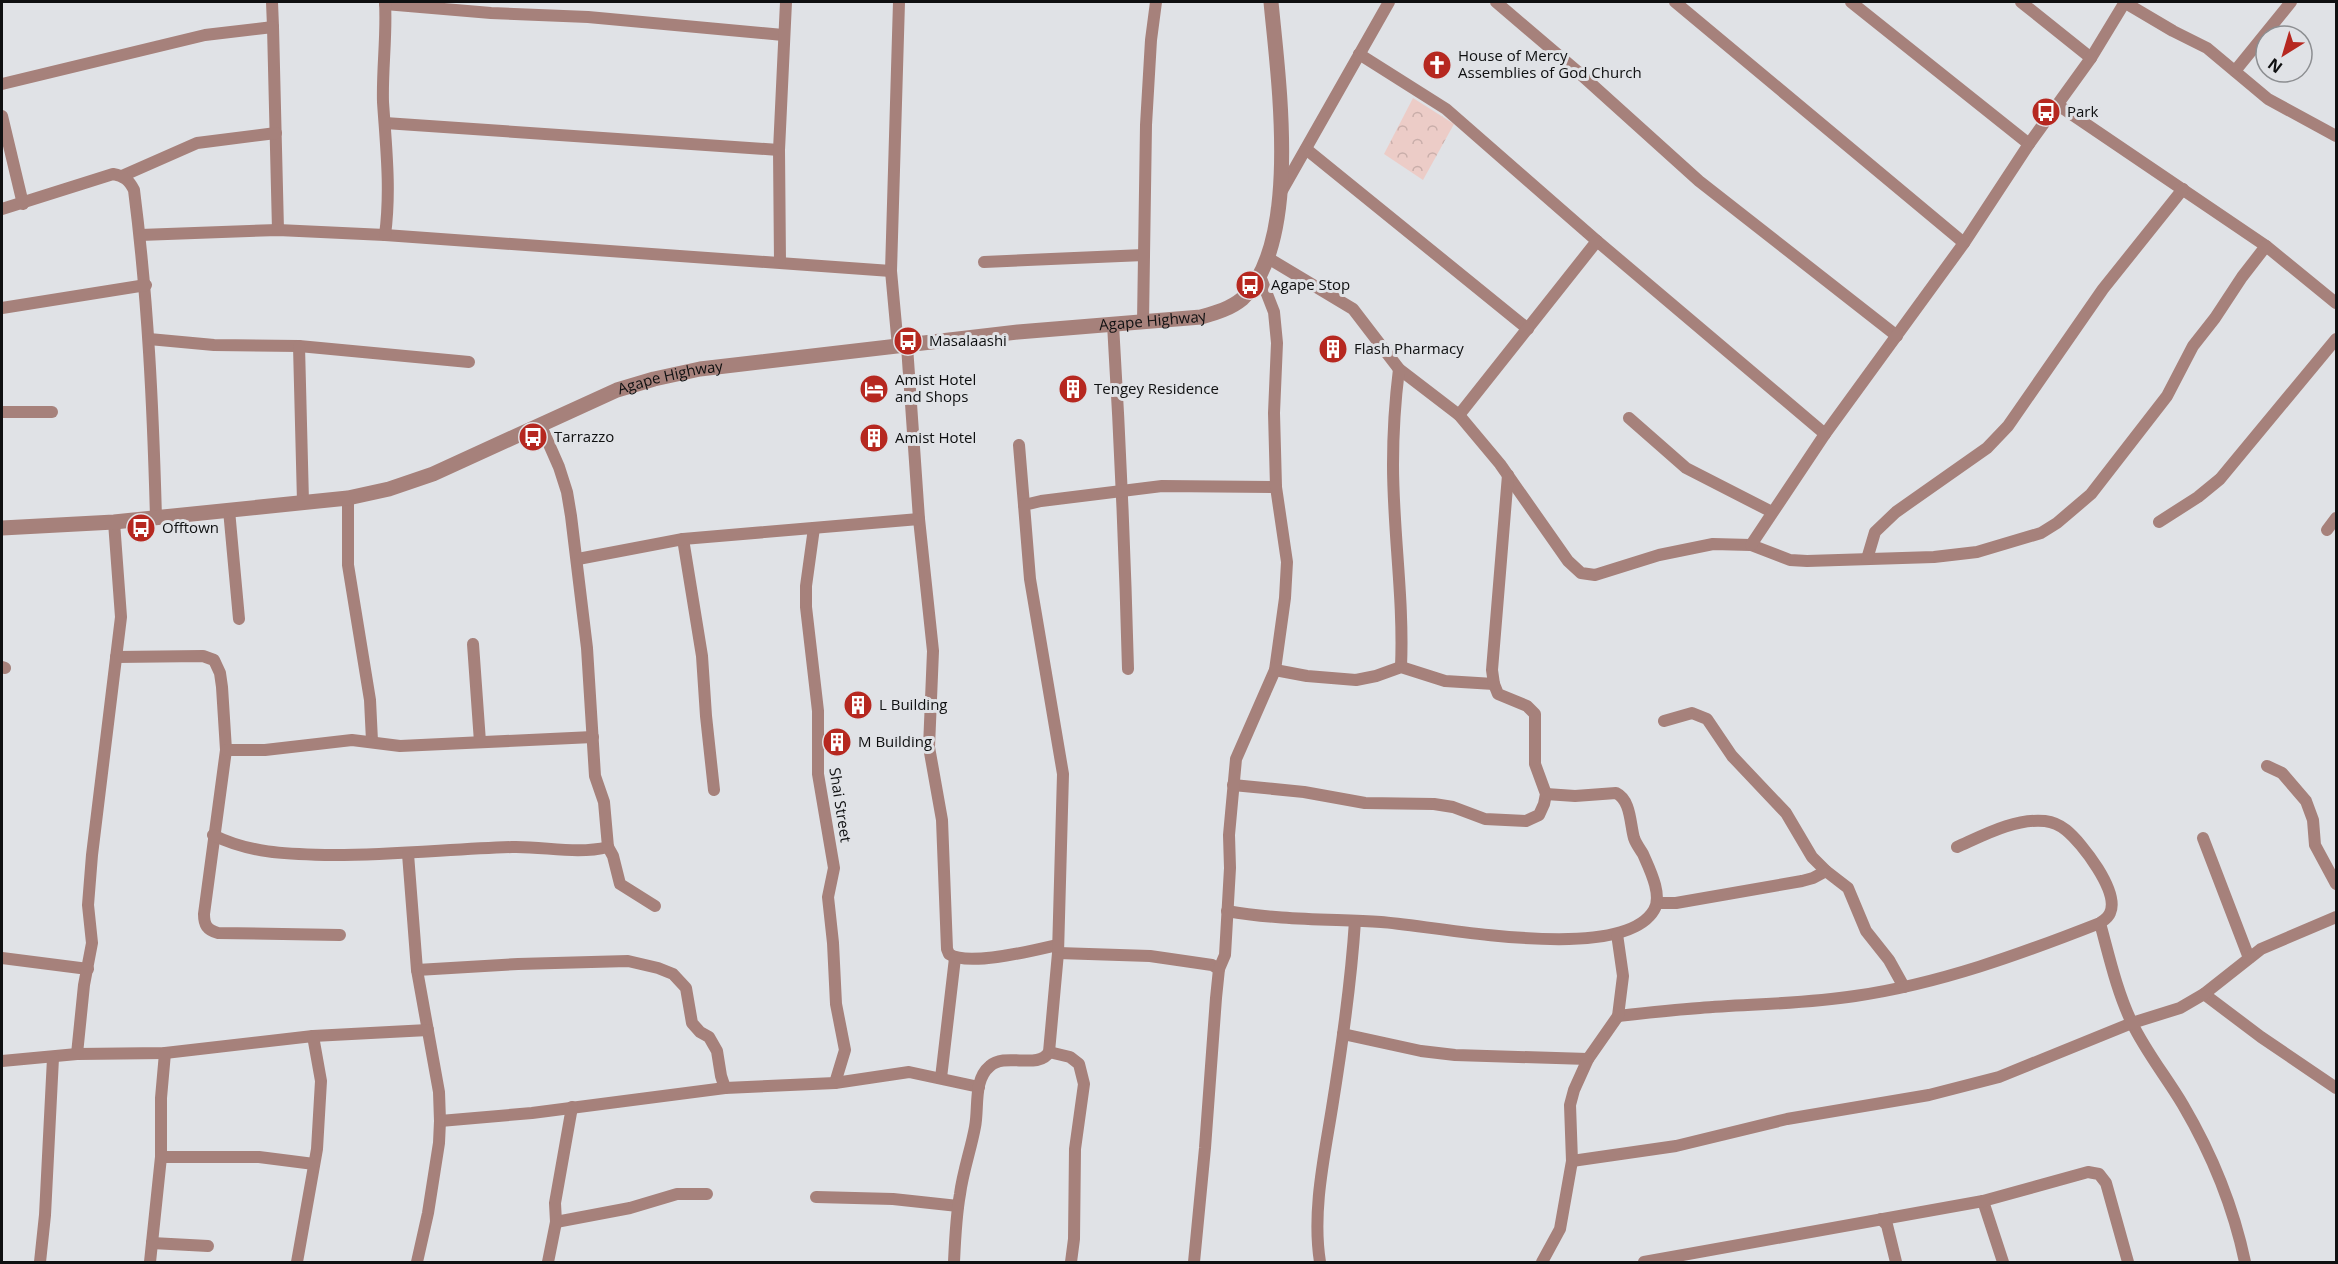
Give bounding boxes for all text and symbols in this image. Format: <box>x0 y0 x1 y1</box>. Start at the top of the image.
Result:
north arrow <box>2254 24 2314 84</box>
place label: House of Mercy Assemblies of God Church <box>1458 45 1642 82</box>
church icon: House of Mercy Assemblies of God Church <box>1421 49 1453 81</box>
text: N <box>2263 53 2287 79</box>
bus stop icon: Park <box>2030 96 2062 128</box>
place label: Park <box>2067 101 2098 121</box>
bus stop icon: Agape Stop <box>1234 269 1266 301</box>
place label: Agape Stop <box>1271 274 1350 294</box>
street label: Agape Highway <box>1098 305 1209 334</box>
bus stop icon: Masalaashi <box>892 325 924 357</box>
place label: Masalaashi <box>929 330 1007 350</box>
building icon: Flash Pharmacy <box>1317 333 1349 365</box>
place label: Flash Pharmacy <box>1354 338 1464 358</box>
street label: Agape Highway <box>615 355 724 398</box>
place label: Amist Hotel and Shops <box>895 369 976 406</box>
hotel icon: Amist Hotel and Shops <box>858 373 890 405</box>
building icon: Tengey Residence <box>1057 373 1089 405</box>
place label: Tengey Residence <box>1094 378 1219 398</box>
bus stop icon: Tarrazzo <box>517 421 549 453</box>
building icon: Amist Hotel <box>858 422 890 454</box>
place label: Tarrazzo <box>554 426 614 446</box>
place label: Amist Hotel <box>895 427 976 447</box>
bus stop icon: Offtown <box>125 512 157 544</box>
place label: Offtown <box>162 517 219 537</box>
building icon: L Building <box>842 689 874 721</box>
place label: L Building <box>879 694 948 714</box>
building icon: M Building <box>821 726 853 758</box>
place label: M Building <box>858 731 932 751</box>
street label: Shai Street <box>825 766 857 844</box>

